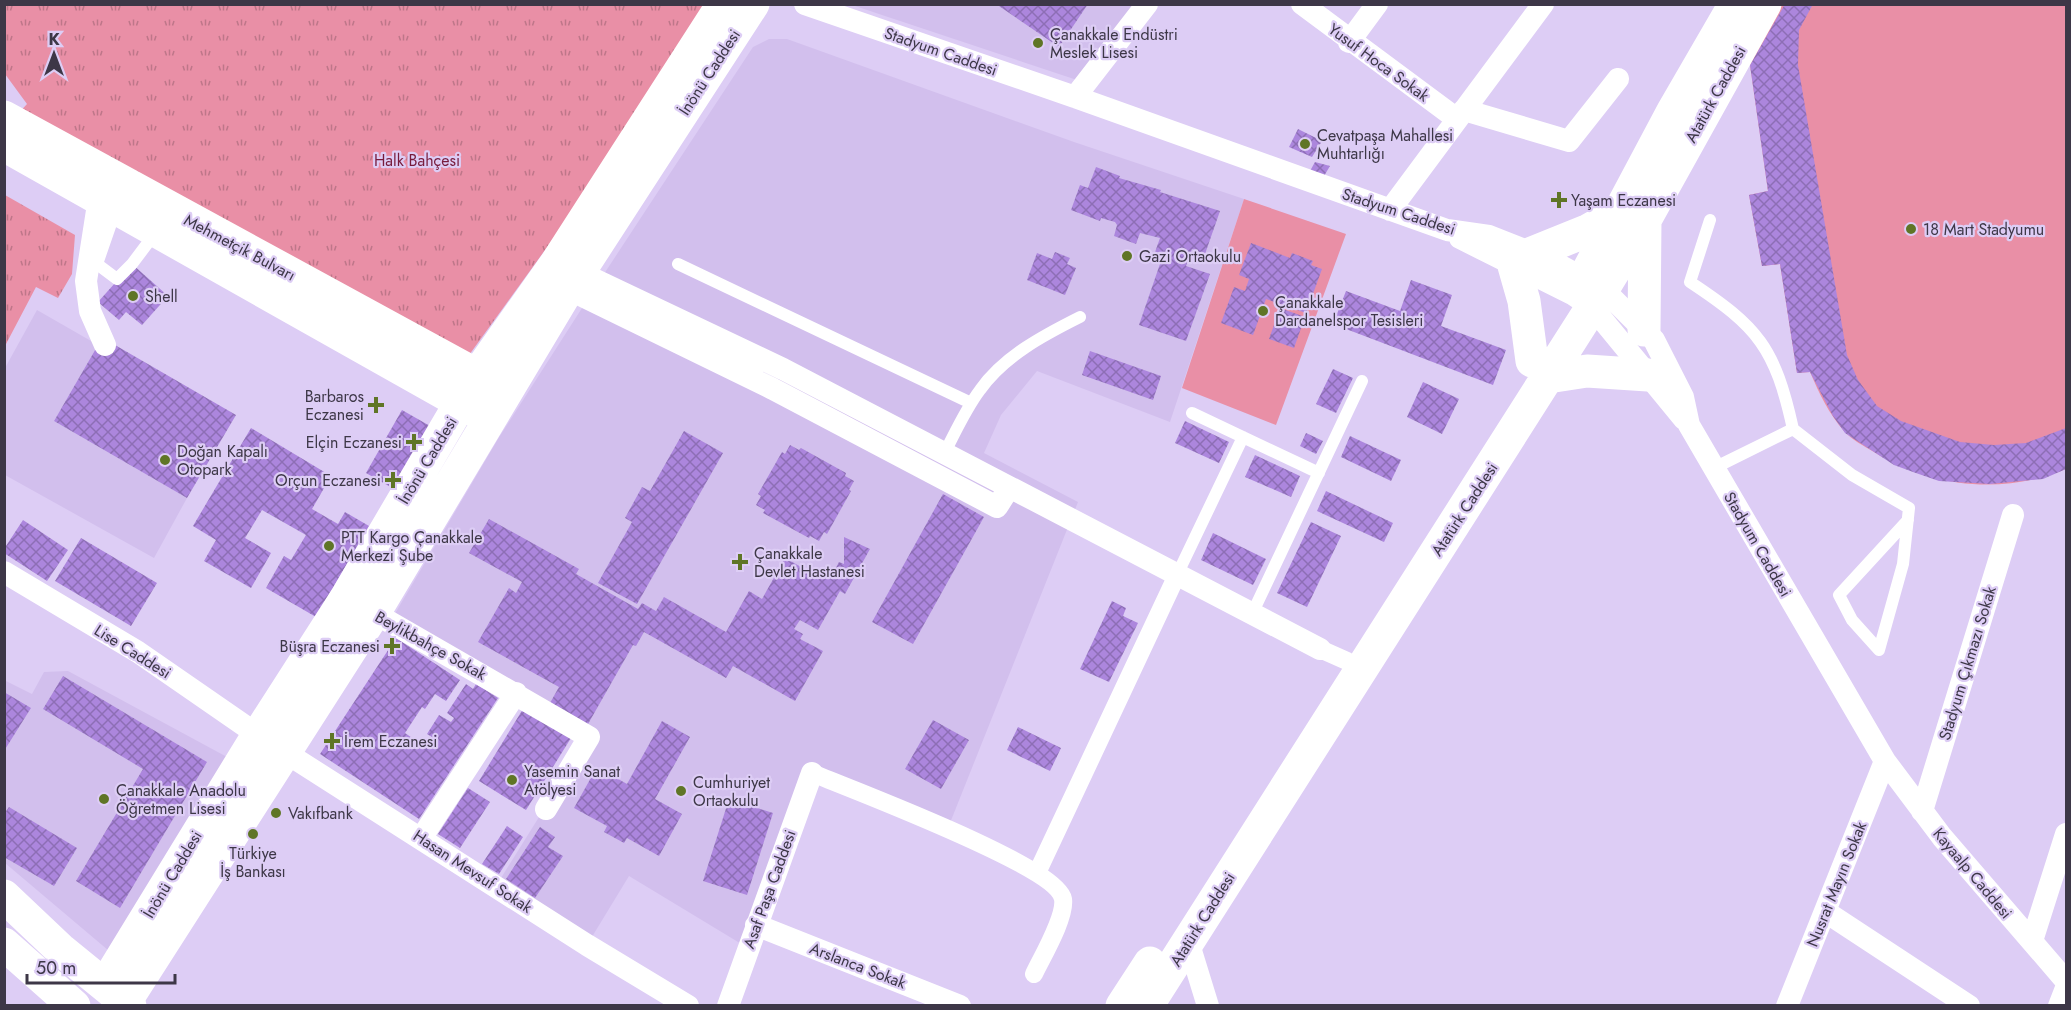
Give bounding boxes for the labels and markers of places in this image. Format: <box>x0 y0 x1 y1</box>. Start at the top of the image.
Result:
place label: Çanakkale Endüstri Meslek Lisesi <box>1050 23 1178 64</box>
marker: Çanakkale Endüstri Meslek Lisesi <box>1031 36 1045 50</box>
place label: Cevatpaşa Mahallesi Muhtarlığı <box>1317 124 1453 165</box>
marker: Cevatpaşa Mahallesi Muhtarlığı <box>1298 137 1312 151</box>
place label: Yaşam Eczanesi <box>1571 189 1676 212</box>
marker: Yaşam Eczanesi <box>1552 193 1566 207</box>
place label: 18 Mart Stadyumu <box>1923 218 2044 241</box>
marker: 18 Mart Stadyumu <box>1904 222 1918 236</box>
place label: Gazi Ortaokulu <box>1139 245 1241 268</box>
marker: Gazi Ortaokulu <box>1120 249 1134 263</box>
place label: Shell <box>145 285 178 308</box>
marker: Shell <box>126 289 140 303</box>
place label: Çanakkale Dardanelspor Tesisleri <box>1275 291 1424 332</box>
marker: Çanakkale Dardanelspor Tesisleri <box>1256 304 1270 318</box>
place label: Barbaros Eczanesi <box>305 385 364 426</box>
marker: Barbaros Eczanesi <box>369 398 383 412</box>
place label: Elçin Eczanesi <box>306 431 402 454</box>
marker: Elçin Eczanesi <box>407 435 421 449</box>
place label: Doğan Kapalı Otopark <box>177 440 268 481</box>
marker: Doğan Kapalı Otopark <box>158 453 172 467</box>
place label: Orçun Eczanesi <box>275 469 381 492</box>
marker: Orçun Eczanesi <box>386 473 400 487</box>
place label: PTT Kargo Çanakkale Merkezi Şube <box>341 526 483 567</box>
marker: PTT Kargo Çanakkale Merkezi Şube <box>322 539 336 553</box>
place label: Çanakkale Devlet Hastanesi <box>754 542 865 583</box>
marker: Çanakkale Devlet Hastanesi <box>731 553 749 571</box>
place label: Büşra Eczanesi <box>279 635 380 658</box>
marker: Büşra Eczanesi <box>385 639 399 653</box>
place label: İrem Eczanesi <box>344 730 437 753</box>
marker: İrem Eczanesi <box>325 734 339 748</box>
place label: Yasemin Sanat Atölyesi <box>524 760 620 801</box>
place label: Cumhuriyet Ortaokulu <box>693 771 770 812</box>
marker: Yasemin Sanat Atölyesi <box>505 773 519 787</box>
place label: Çanakkale Anadolu Öğretmen Lisesi <box>116 779 246 820</box>
marker: Cumhuriyet Ortaokulu <box>674 784 688 798</box>
marker: Çanakkale Anadolu Öğretmen Lisesi <box>97 792 111 806</box>
place label: Vakıfbank <box>288 802 354 825</box>
marker: Vakıfbank <box>269 806 283 820</box>
marker: Türkiye İş Bankası <box>246 827 260 841</box>
place label: Türkiye İş Bankası <box>220 842 286 883</box>

